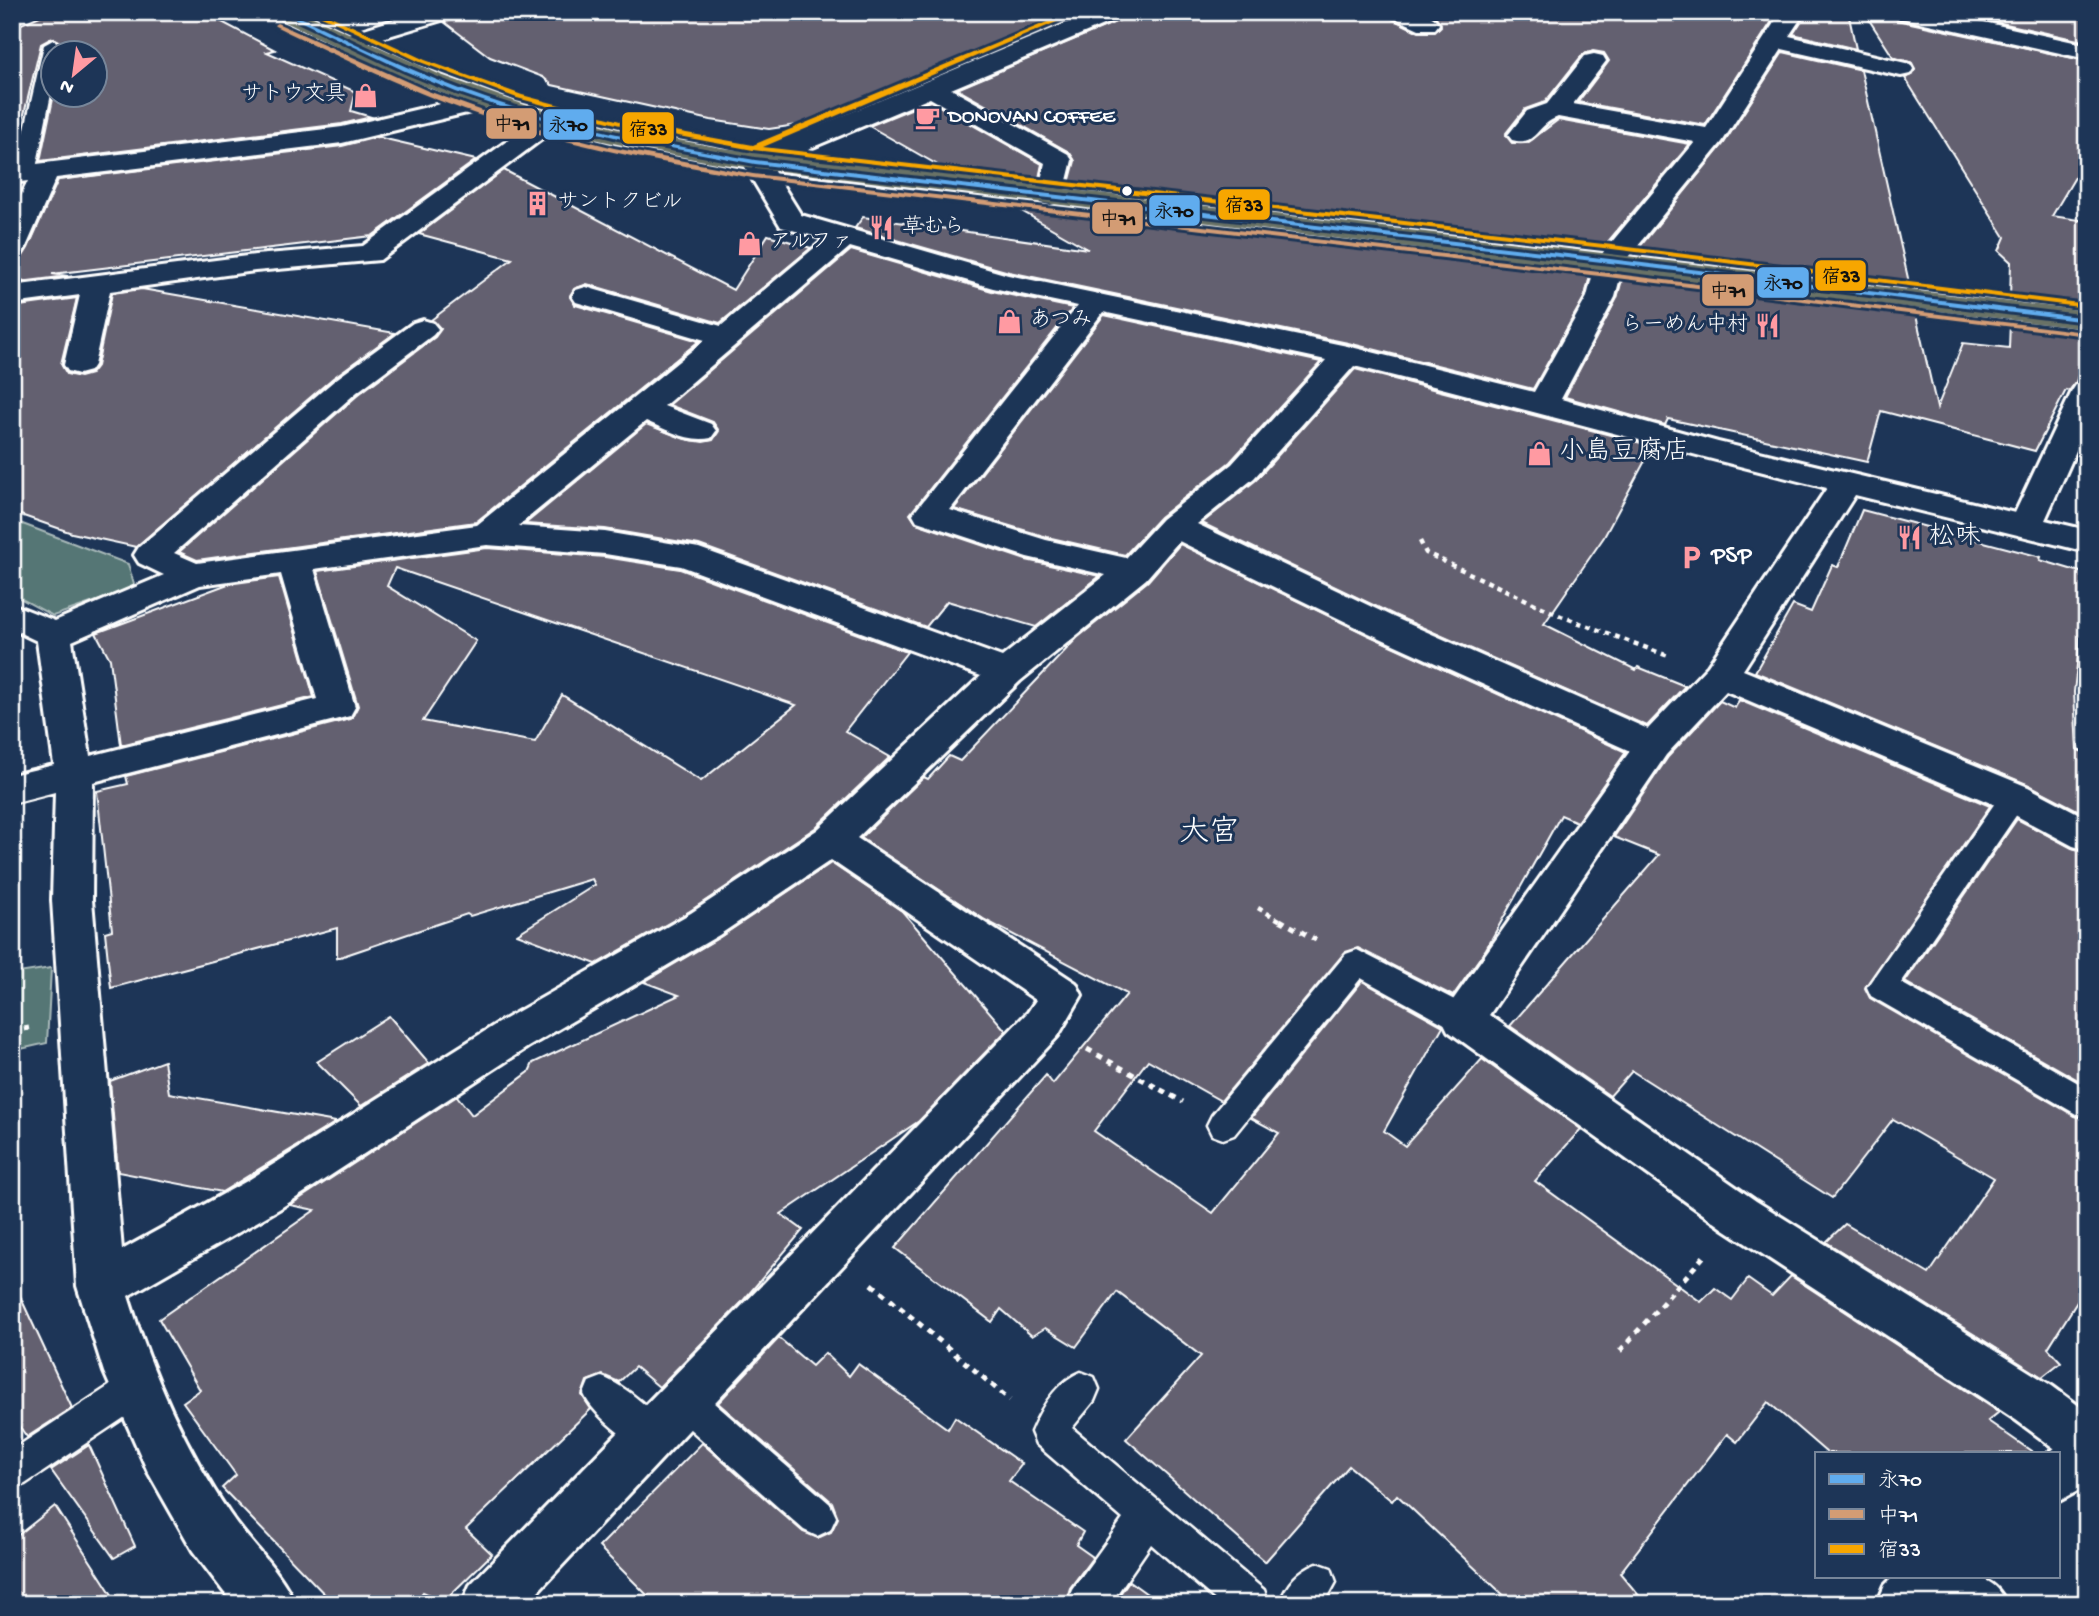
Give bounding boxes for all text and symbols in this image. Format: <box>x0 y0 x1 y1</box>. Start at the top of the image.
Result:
north arrow <box>38 38 108 108</box>
text: N <box>56 73 78 99</box>
shop icon: サトウ文具 <box>352 81 380 109</box>
place label: サトウ文具 <box>241 82 346 108</box>
cafe icon: DONOVAN COFFEE <box>914 104 942 132</box>
place label: DONOVAN COFFEE <box>946 106 1116 131</box>
line badge: 中71 <box>485 107 538 140</box>
line badge: 永70 <box>542 108 595 141</box>
line badge: 宿33 <box>621 111 675 145</box>
text: 中71 <box>494 114 530 138</box>
text: 永70 <box>548 115 588 139</box>
text: 宿33 <box>629 119 667 143</box>
unlabelled marker <box>1120 184 1134 198</box>
line badge: 宿33 <box>1217 188 1271 221</box>
building icon: サントクビル <box>523 189 551 217</box>
place label: サントクビル <box>557 191 683 216</box>
line badge: 永70 <box>1148 194 1201 227</box>
text: 宿33 <box>1225 195 1263 219</box>
line badge: 中71 <box>1091 201 1144 235</box>
text: 永70 <box>1154 201 1194 225</box>
text: 中71 <box>1100 209 1136 233</box>
restaurant icon: 草むら <box>868 214 896 242</box>
place label: 草むら <box>902 215 965 241</box>
shop icon: アルファ <box>736 229 764 257</box>
place label: アルファ <box>770 231 853 256</box>
line badge: 宿33 <box>1814 259 1867 292</box>
line badge: 永70 <box>1756 266 1810 299</box>
text: 宿33 <box>1822 266 1860 290</box>
line badge: 中71 <box>1701 273 1755 307</box>
text: 永70 <box>1763 273 1803 297</box>
text: 中71 <box>1710 281 1746 305</box>
shop icon: あつみ <box>996 307 1024 335</box>
place label: あつみ <box>1030 308 1092 334</box>
place label: らーめん中村 <box>1622 312 1748 339</box>
restaurant icon: らーめん中村 <box>1754 312 1782 340</box>
place label: 小島豆腐店 <box>1559 436 1689 469</box>
shop icon: 小島豆腐店 <box>1525 439 1553 467</box>
place label: 松味 <box>1929 521 1981 554</box>
restaurant icon: 松味 <box>1895 524 1923 552</box>
place label: PSP <box>1710 542 1752 573</box>
parking icon: PSP <box>1677 543 1705 571</box>
district label: 大宮 <box>1179 815 1239 852</box>
legend <box>1815 1452 2060 1578</box>
text: 永70 <box>1878 1469 1922 1495</box>
text: 中71 <box>1878 1504 1918 1531</box>
text: 宿33 <box>1878 1539 1921 1565</box>

